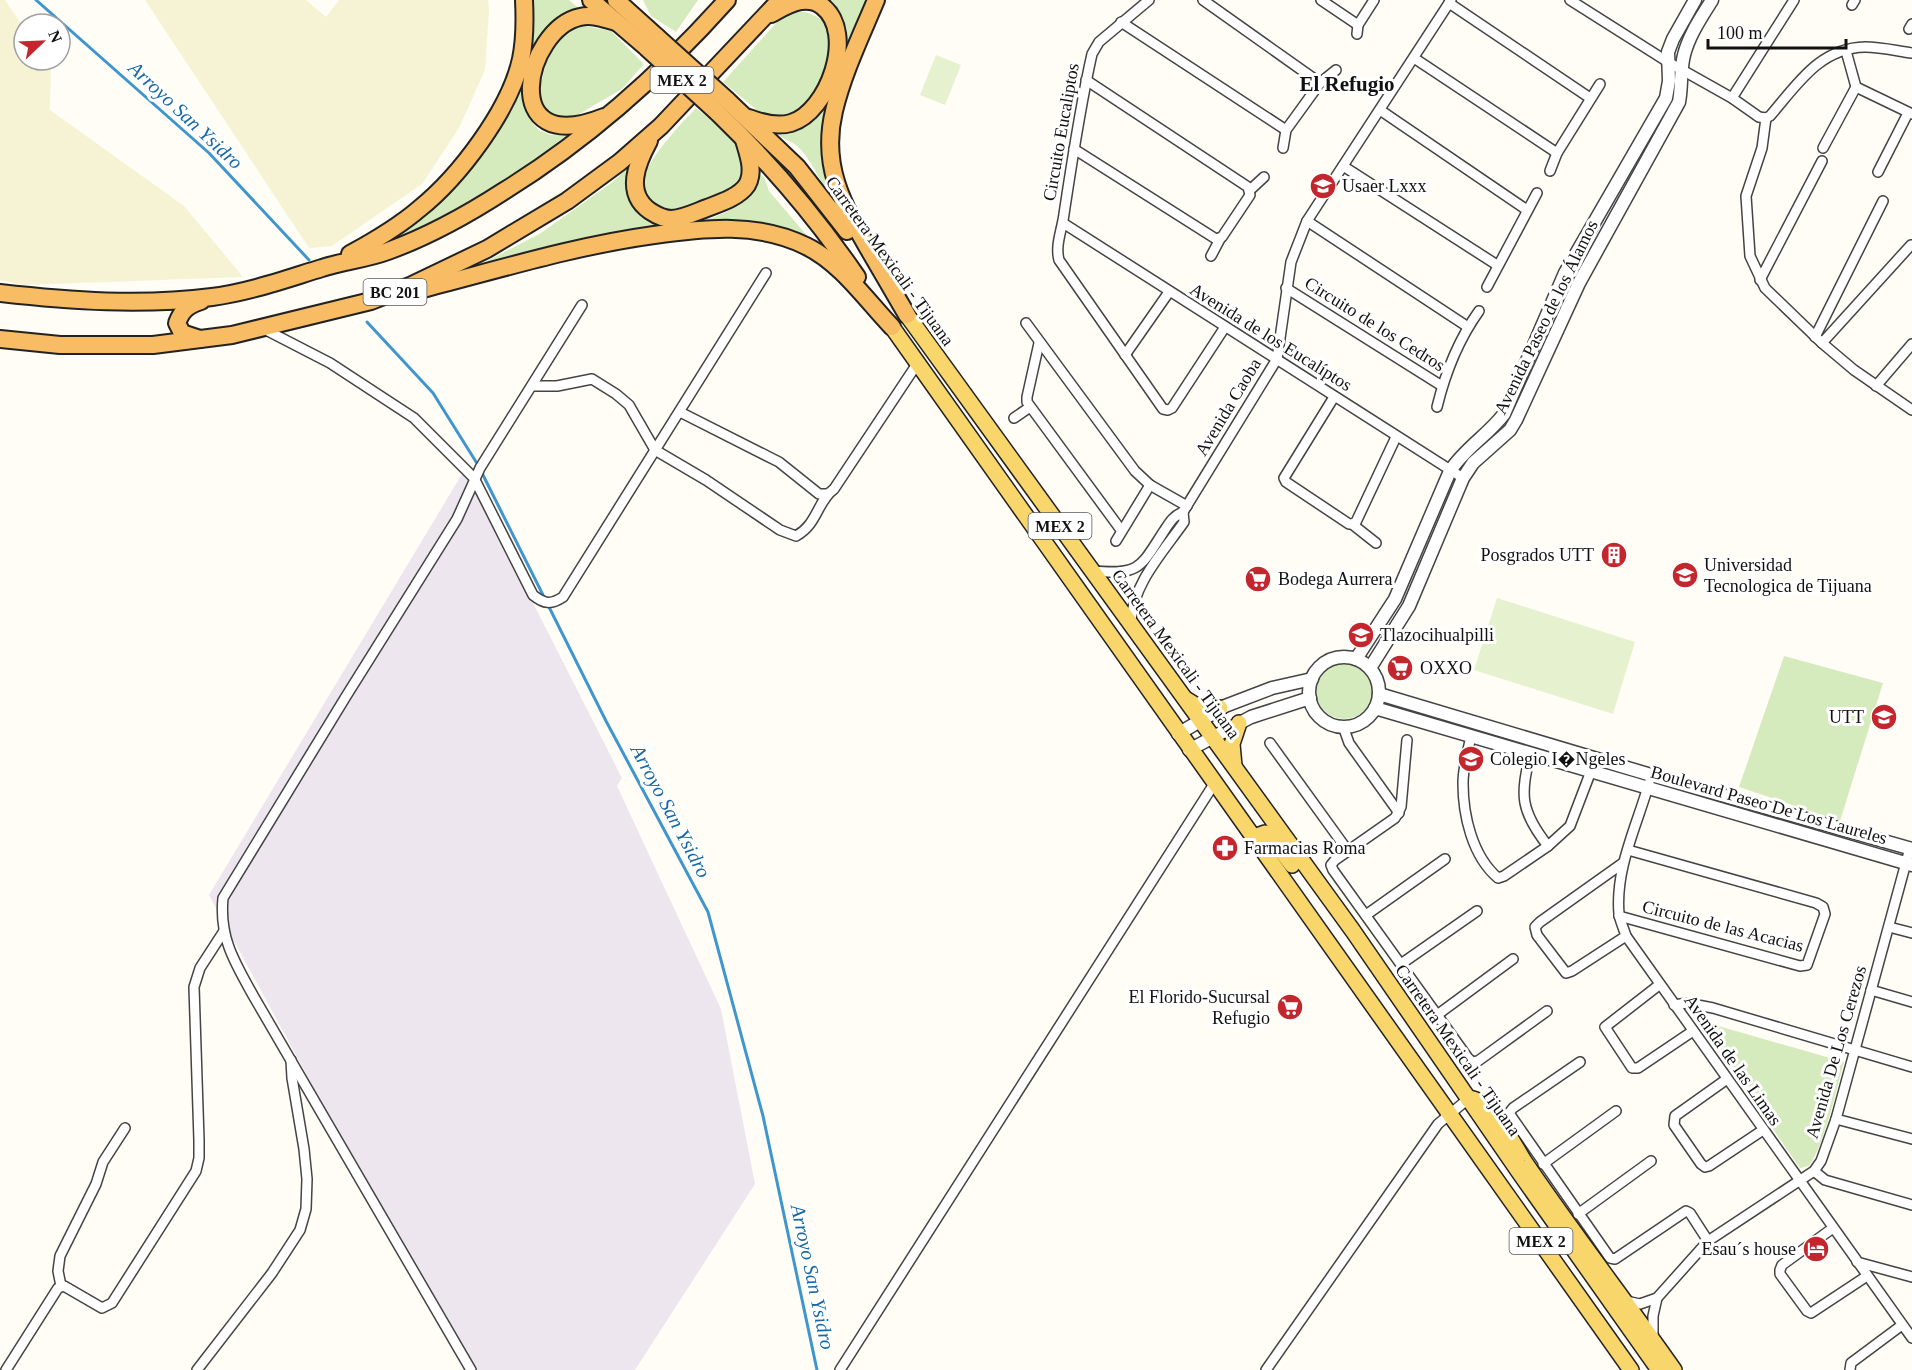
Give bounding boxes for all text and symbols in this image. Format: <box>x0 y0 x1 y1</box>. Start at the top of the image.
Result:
north arrow <box>12 12 72 72</box>
scale bar <box>1708 12 1846 50</box>
text: 100 m <box>1717 23 1763 43</box>
text: N <box>45 28 66 45</box>
water label: Arroyo San Ysidro <box>122 55 247 174</box>
street label: Circuito Eucaliptos <box>1039 62 1083 202</box>
road number: MEX 2 <box>650 67 714 93</box>
district label: El Refugio <box>1299 72 1395 96</box>
school or university icon: Usaer Lxxx <box>1308 171 1338 201</box>
street label: Carretera Mexicali - Tijuana <box>822 172 958 350</box>
place label: Usaer Lxxx <box>1342 176 1426 196</box>
street label: Avenida Paseo de los Álamos <box>1489 216 1602 417</box>
street label: Circuito de los Cedros <box>1301 273 1449 375</box>
road number: BC 201 <box>364 279 426 305</box>
street label: Avenida de los Eucalíptos <box>1186 279 1356 395</box>
street label: Avenida Caoba <box>1191 355 1265 459</box>
road number: MEX 2 <box>1028 513 1092 539</box>
building icon: Posgrados UTT <box>1599 540 1629 570</box>
place label: Posgrados UTT <box>1481 545 1594 565</box>
place label: Universidad Tecnologica de Tijuana <box>1704 555 1872 596</box>
school or university icon: Universidad Tecnologica de Tijuana <box>1670 560 1700 590</box>
supermarket icon: Bodega Aurrera <box>1243 564 1273 594</box>
street label: Carretera Mexicali - Tijuana <box>1108 565 1244 743</box>
place label: Bodega Aurrera <box>1278 569 1392 589</box>
school or university icon: Tlazocihualpilli <box>1346 620 1376 650</box>
place label: Tlazocihualpilli <box>1380 625 1494 645</box>
supermarket icon: OXXO <box>1385 653 1415 683</box>
place label: OXXO <box>1420 658 1472 678</box>
school or university icon: UTT <box>1869 702 1899 732</box>
place label: UTT <box>1829 707 1864 727</box>
water label: Arroyo San Ysidro <box>625 739 715 882</box>
school or university icon: Colegio I�Ngeles <box>1456 744 1486 774</box>
place label: Colegio I�Ngeles <box>1490 749 1625 769</box>
street label: Boulevard Paseo De Los Laureles <box>1649 762 1889 848</box>
pharmacy icon: Farmacias Roma <box>1210 833 1240 863</box>
place label: Farmacias Roma <box>1244 838 1365 858</box>
street label: Circuito de las Acacias <box>1640 896 1806 956</box>
street label: Carretera Mexicali - Tijuana <box>1391 961 1525 1139</box>
street label: Avenida De Los Cerezos <box>1802 963 1870 1141</box>
place label: El Florido-Sucursal Refugio <box>1129 987 1270 1028</box>
street label: Avenida de las Limas <box>1680 991 1786 1129</box>
supermarket icon: El Florido-Sucursal Refugio <box>1275 992 1305 1022</box>
water label: Arroyo San Ysidro <box>786 1201 839 1352</box>
road number: MEX 2 <box>1510 1228 1572 1254</box>
hotel icon: Esau´s house <box>1801 1234 1831 1264</box>
place label: Esau´s house <box>1702 1239 1796 1259</box>

